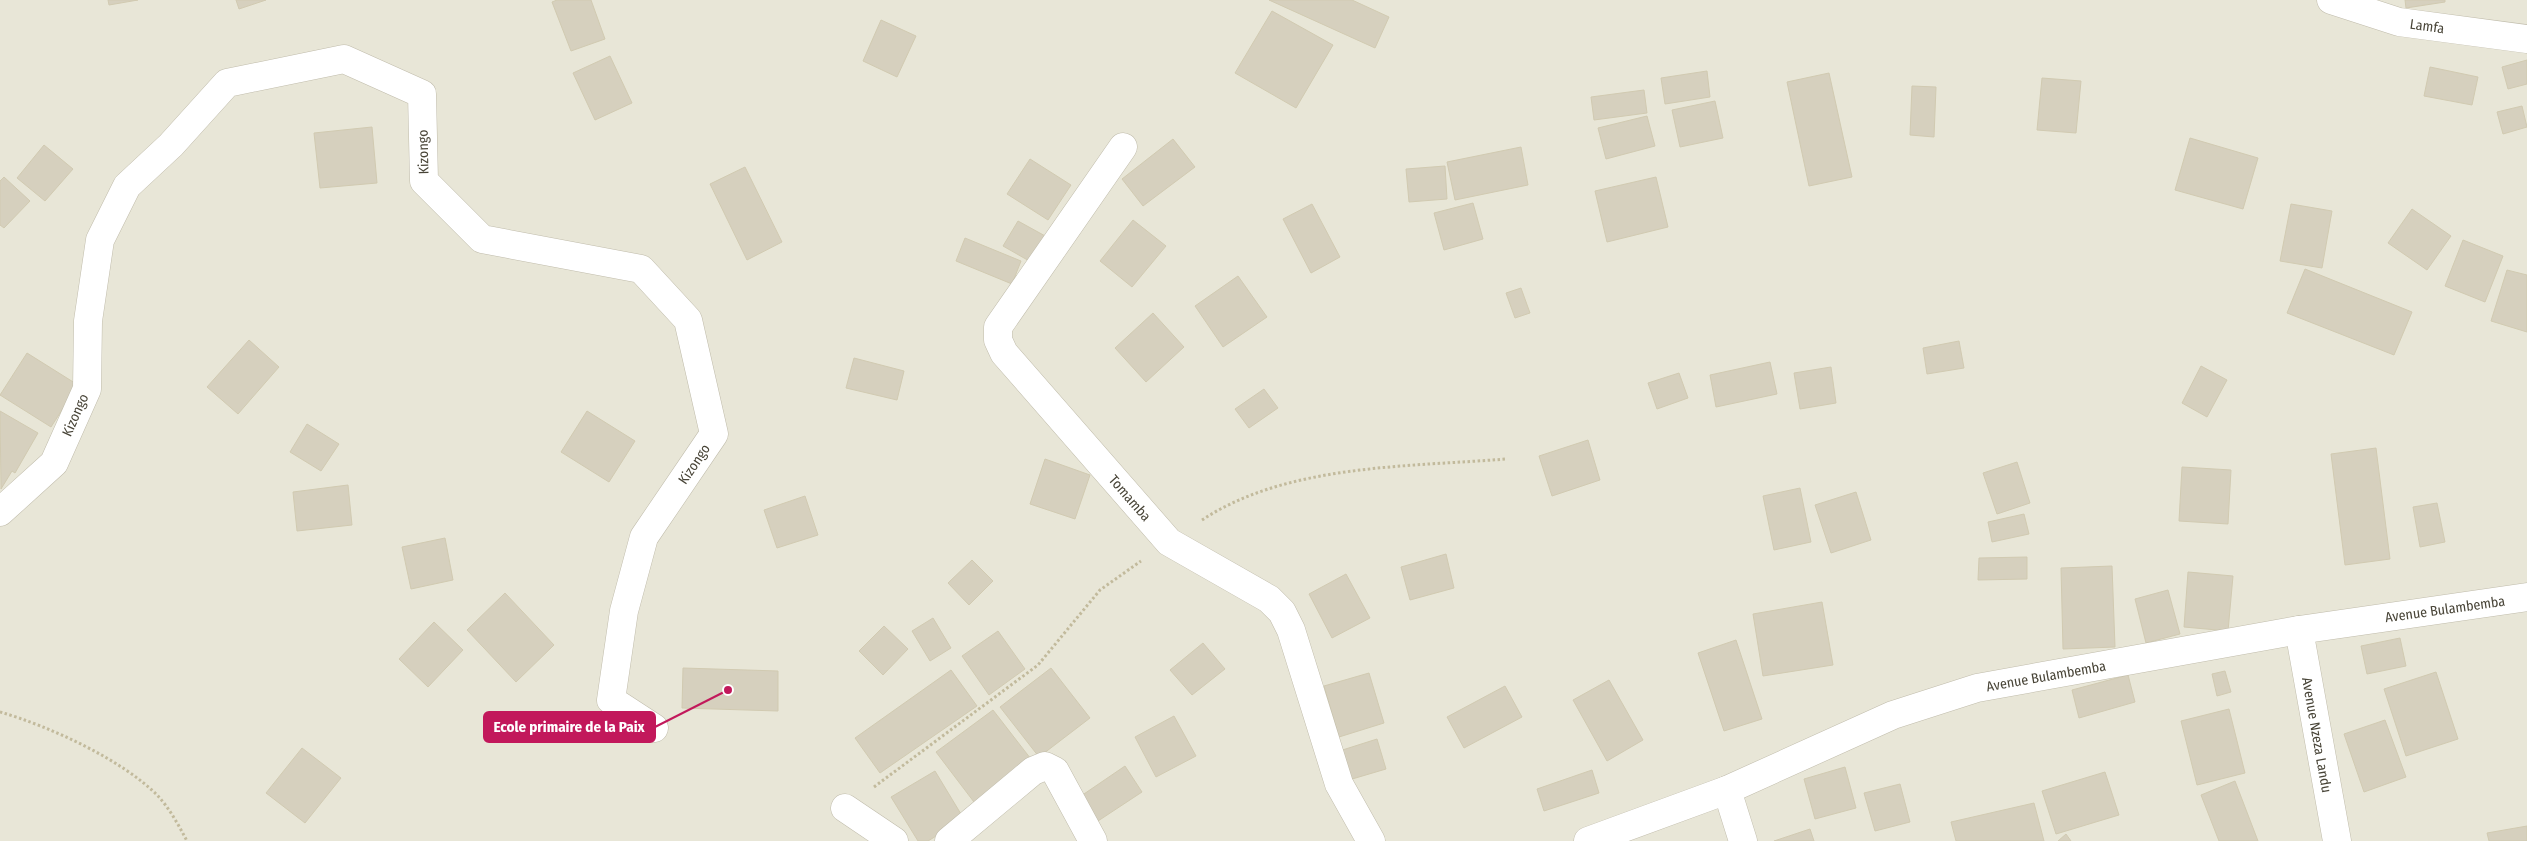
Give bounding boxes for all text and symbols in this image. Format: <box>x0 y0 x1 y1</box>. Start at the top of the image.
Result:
street label: Lamfa <box>2409 16 2445 37</box>
street label: Kizongo <box>415 129 432 175</box>
street label: Kizongo <box>59 391 92 439</box>
street label: Kizongo <box>675 441 714 488</box>
street label: Tomamba <box>1105 472 1154 525</box>
street label: Avenue Bulambemba <box>2384 593 2506 626</box>
street label: Avenue Bulambemba <box>1985 658 2107 695</box>
street label: Avenue Nzeza Landu <box>2298 676 2335 794</box>
callout: Ecole primaire de la Paix <box>484 712 655 742</box>
text: Ecole primaire de la Paix <box>493 718 646 736</box>

